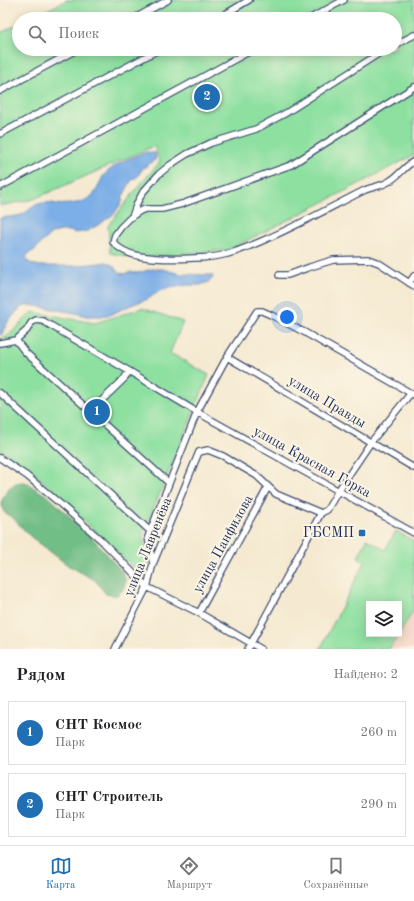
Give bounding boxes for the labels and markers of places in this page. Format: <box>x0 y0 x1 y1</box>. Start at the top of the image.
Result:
pin: 2 <box>194 82 220 112</box>
pin: 1 <box>84 397 110 427</box>
place label: ГБСМП <box>303 526 354 540</box>
marker: ГБСМП <box>357 528 367 538</box>

